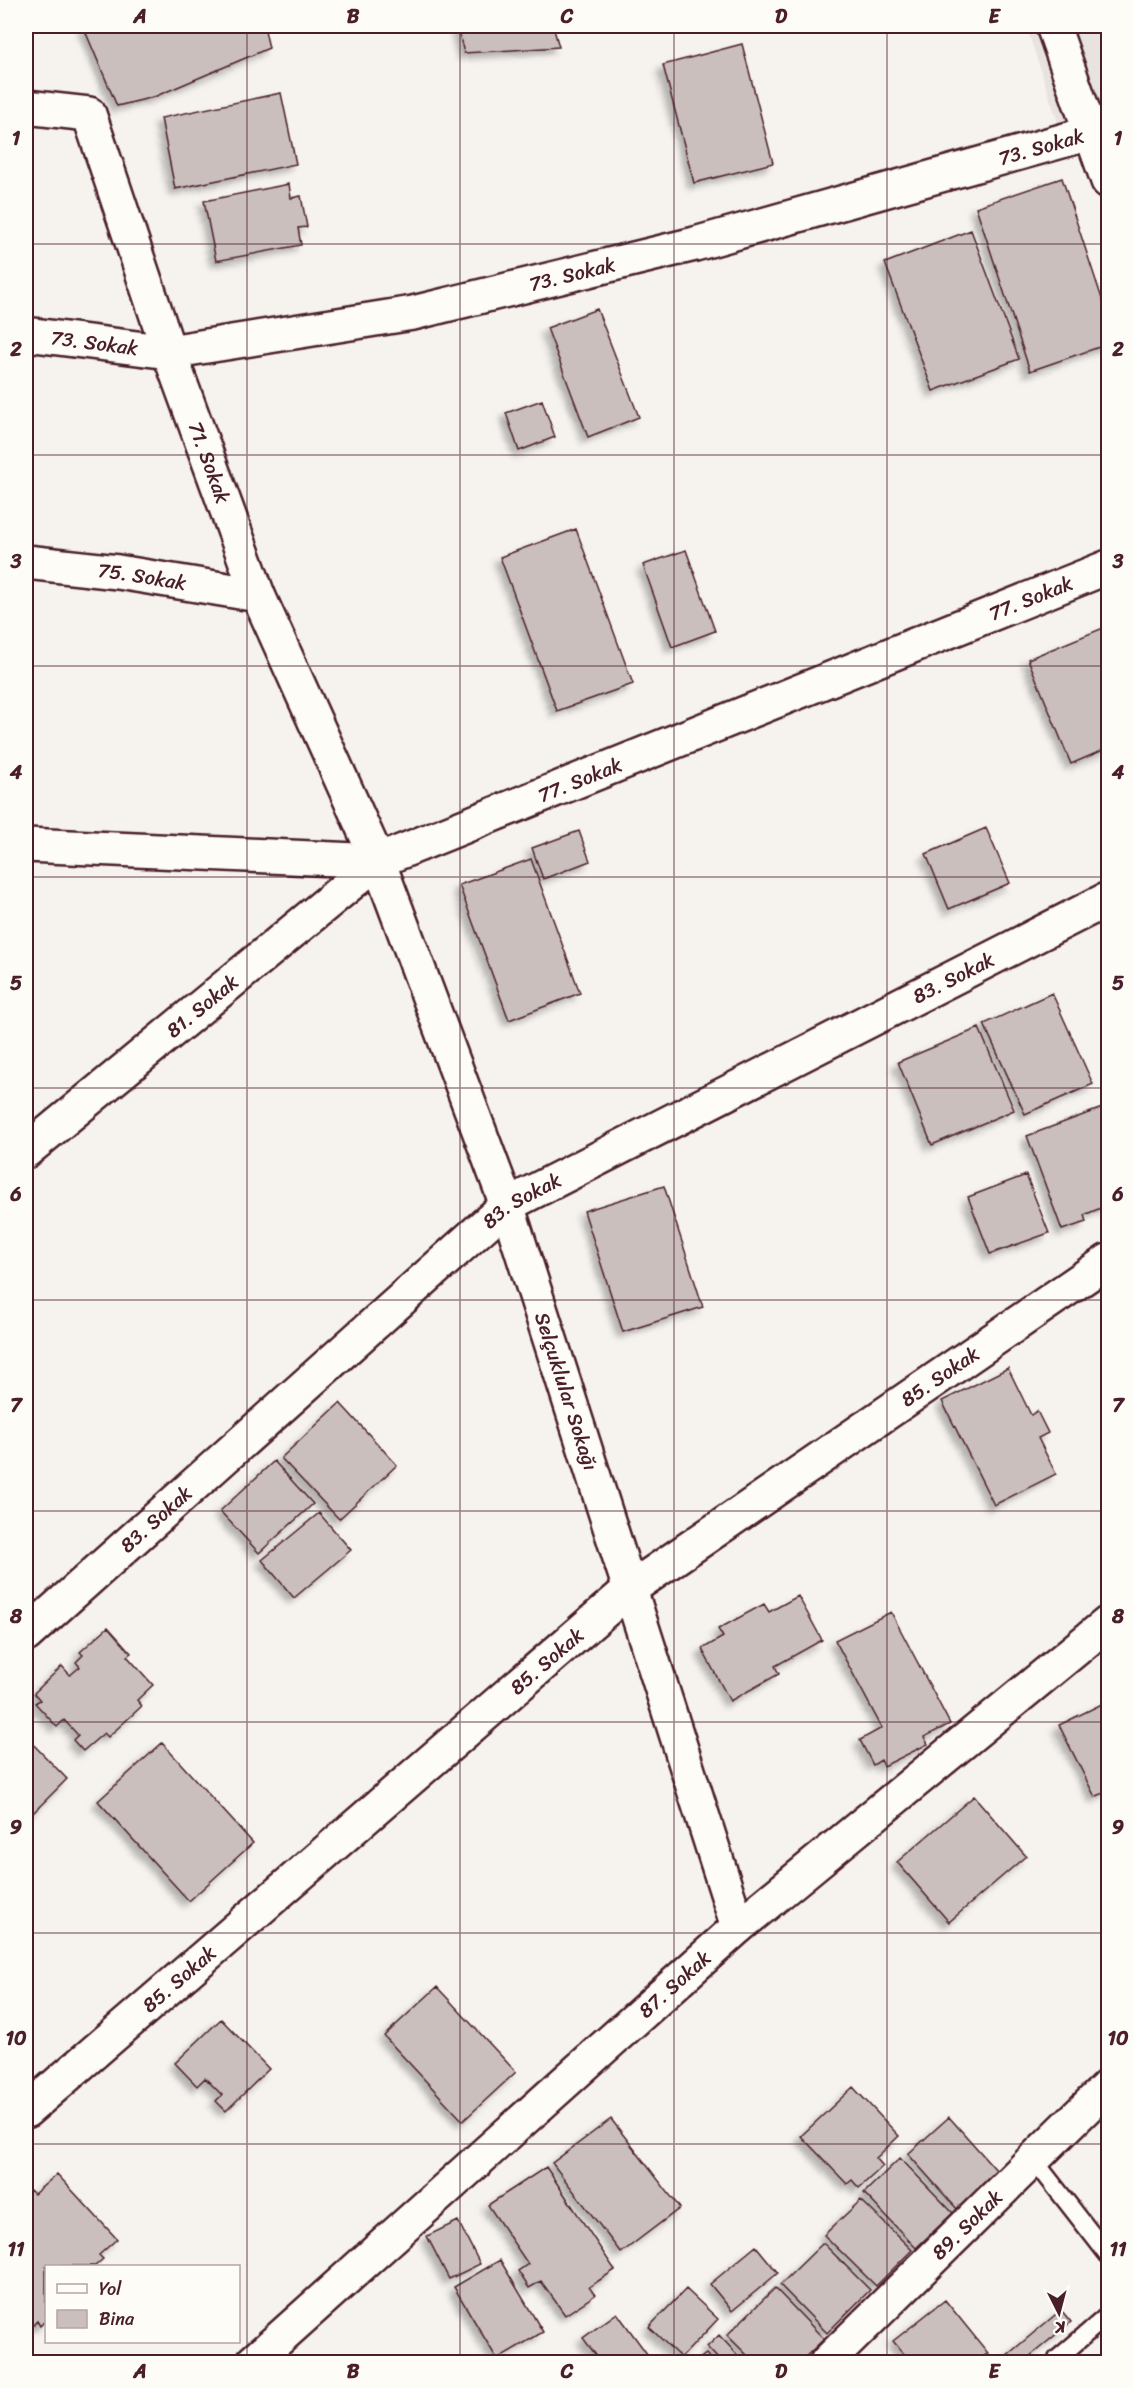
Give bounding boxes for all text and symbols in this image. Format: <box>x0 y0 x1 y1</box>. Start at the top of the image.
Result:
text: A <box>132 0 147 34</box>
text: B <box>347 0 360 34</box>
text: C <box>560 0 574 34</box>
text: D <box>775 0 788 34</box>
text: E <box>988 0 1001 34</box>
street label: 73. Sokak <box>994 118 1088 176</box>
text: 1 <box>12 121 21 156</box>
text: 1 <box>1114 121 1123 156</box>
street label: 73. Sokak <box>525 247 619 301</box>
street label: 73. Sokak <box>49 320 141 366</box>
text: 2 <box>9 332 22 367</box>
text: 2 <box>1111 332 1124 367</box>
street label: 71. Sokak <box>178 416 241 509</box>
text: 3 <box>10 544 22 579</box>
text: 3 <box>1112 544 1124 579</box>
street label: 75. Sokak <box>96 552 189 601</box>
street label: 77. Sokak <box>983 565 1078 631</box>
street label: 77. Sokak <box>532 747 628 812</box>
text: 4 <box>9 755 23 790</box>
text: 4 <box>1111 755 1125 790</box>
street label: 83. Sokak <box>906 942 1001 1013</box>
street label: 81. Sokak <box>158 965 247 1047</box>
text: 5 <box>10 966 22 1001</box>
text: 5 <box>1112 966 1124 1001</box>
street label: 83. Sokak <box>473 1162 568 1238</box>
text: 6 <box>9 1177 22 1212</box>
text: 6 <box>1111 1177 1124 1212</box>
street label: Selçuklular Sokağı <box>525 1308 608 1475</box>
street label: 85. Sokak <box>893 1336 987 1416</box>
text: 7 <box>10 1388 23 1423</box>
text: 7 <box>1112 1388 1125 1423</box>
street label: 83. Sokak <box>111 1476 201 1562</box>
text: 8 <box>9 1599 23 1634</box>
text: 8 <box>1111 1599 1125 1634</box>
street label: 85. Sokak <box>501 1618 592 1704</box>
text: 9 <box>10 1810 22 1845</box>
text: 9 <box>1112 1810 1124 1845</box>
street label: 85. Sokak <box>134 1936 224 2021</box>
street label: 87. Sokak <box>630 1941 719 2027</box>
text: 10 <box>5 2021 27 2056</box>
text: 10 <box>1107 2021 1129 2056</box>
street label: 89. Sokak <box>923 2181 1011 2269</box>
text: 11 <box>7 2232 25 2267</box>
text: 11 <box>1109 2232 1127 2267</box>
legend <box>45 2265 240 2343</box>
text: Yol <box>99 2273 122 2305</box>
north arrow <box>1029 2283 1089 2343</box>
text: Bina <box>99 2303 135 2335</box>
text: K <box>1053 2312 1068 2342</box>
text: A <box>132 2354 147 2388</box>
text: B <box>347 2354 360 2388</box>
text: C <box>560 2354 574 2388</box>
text: D <box>775 2354 788 2388</box>
text: E <box>988 2354 1001 2388</box>

